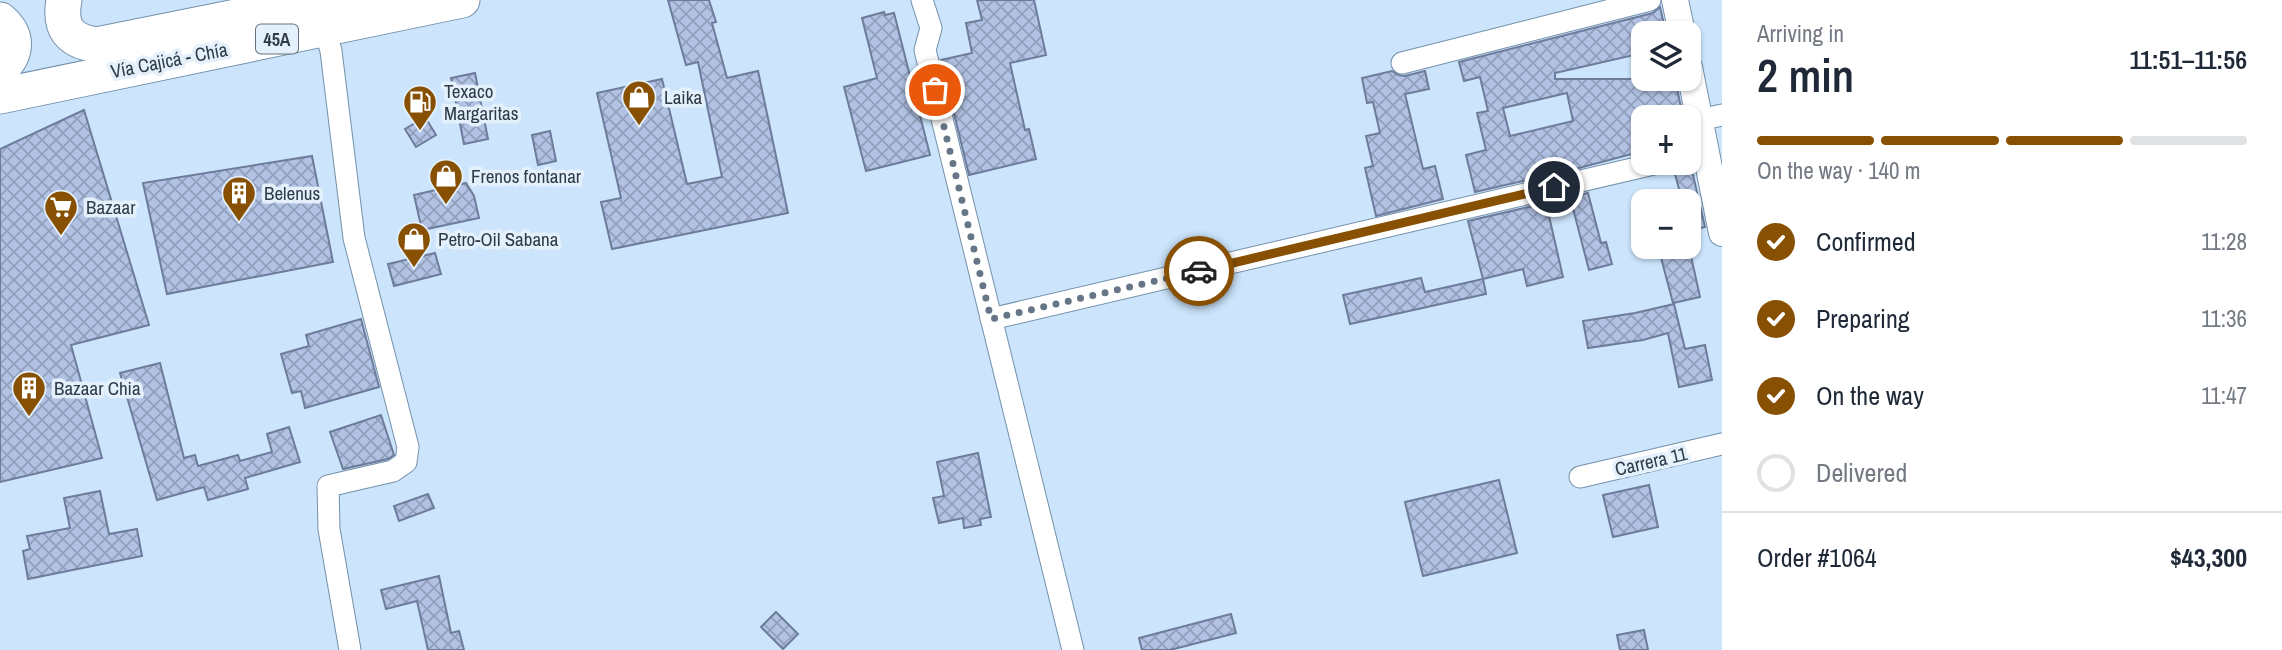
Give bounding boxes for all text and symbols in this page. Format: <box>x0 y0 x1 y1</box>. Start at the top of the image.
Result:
text: Arriving in <box>1757 18 1844 49</box>
map controls <box>1631 21 1701 259</box>
button: layers <box>1631 21 1701 91</box>
road number: 45A <box>256 24 298 54</box>
street label: Vía Cajicá - Chía <box>108 36 230 84</box>
text: 11:51–11:56 <box>2129 42 2247 77</box>
text: 2 min <box>1757 44 1854 106</box>
pin <box>905 60 965 120</box>
icon: bag <box>916 71 954 109</box>
place label: Texaco Margaritas <box>444 78 519 126</box>
shop icon: Laika <box>620 78 658 127</box>
fuel station icon: Texaco Margaritas <box>401 83 439 132</box>
place label: Laika <box>664 84 702 110</box>
button: + <box>1631 105 1701 175</box>
text: On the way · 140 m <box>1757 155 1921 186</box>
shop icon: Frenos fontanar <box>427 157 465 206</box>
pin <box>1524 157 1584 217</box>
place label: Frenos fontanar <box>471 163 582 189</box>
icon: home <box>1535 168 1573 206</box>
building icon: Belenus <box>220 174 258 223</box>
place label: Belenus <box>264 180 321 206</box>
supermarket icon: Bazaar <box>42 188 80 237</box>
button: − <box>1631 189 1701 259</box>
place label: Bazaar <box>86 194 136 220</box>
shop icon: Petro-Oil Sabana <box>395 220 433 269</box>
icon: check <box>1757 223 1795 261</box>
text: Confirmed <box>1816 224 1916 259</box>
place label: Petro-Oil Sabana <box>438 226 559 252</box>
text: 11:28 <box>2201 226 2247 257</box>
courier <box>1164 236 1234 306</box>
icon: car <box>1180 252 1218 290</box>
icon: check <box>1757 300 1795 338</box>
text: Preparing <box>1816 301 1910 336</box>
text: 11:36 <box>2201 303 2247 334</box>
building icon: Bazaar Chia <box>10 369 48 418</box>
place label: Bazaar Chia <box>54 375 141 401</box>
icon: check <box>1757 377 1795 415</box>
text: On the way <box>1816 378 1924 413</box>
text: 11:47 <box>2201 380 2247 411</box>
street label: Carrera 11 <box>1612 440 1690 482</box>
text: Delivered <box>1816 455 1907 490</box>
text: Order #1064 <box>1757 540 1877 575</box>
text: $43,300 <box>2170 540 2247 575</box>

